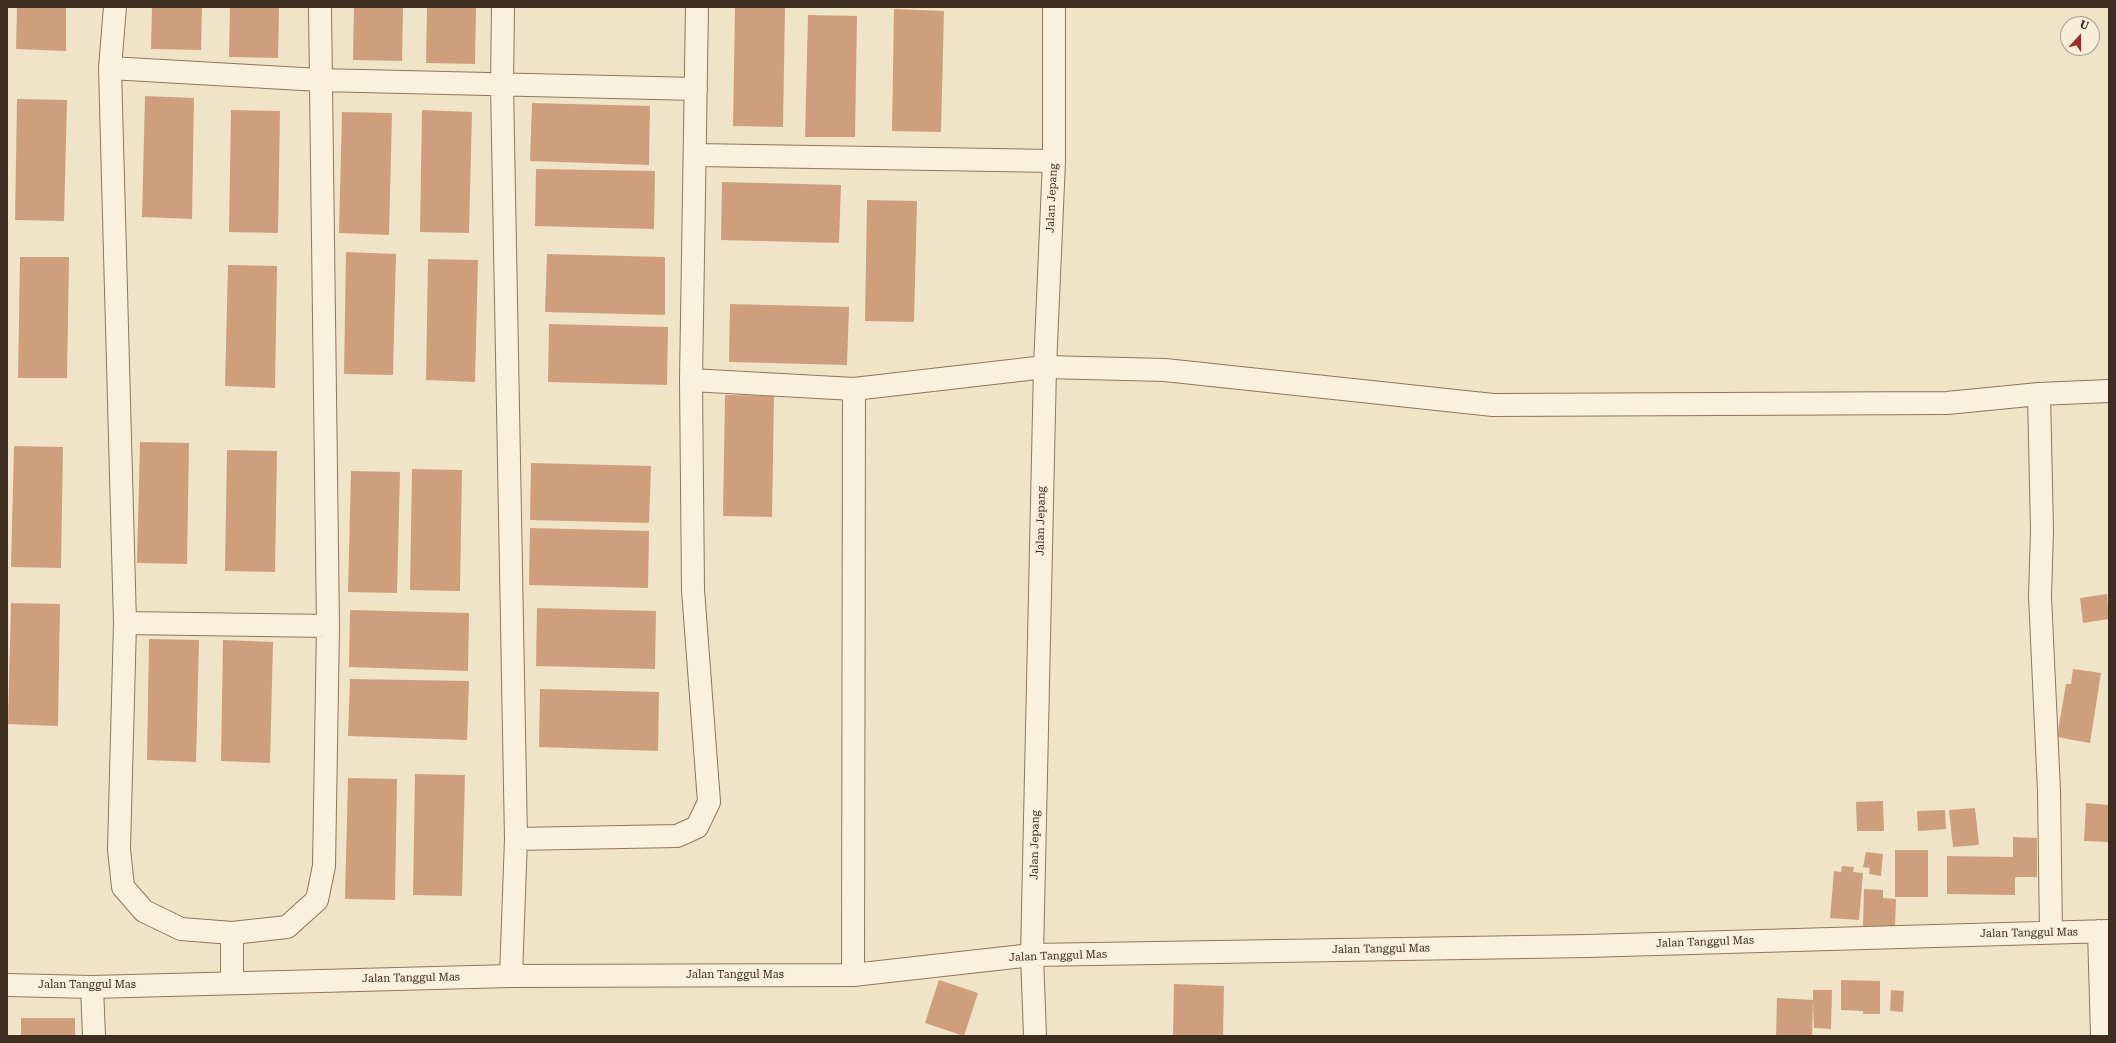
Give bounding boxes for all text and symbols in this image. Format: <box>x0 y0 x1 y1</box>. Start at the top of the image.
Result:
north arrow <box>2060 16 2100 56</box>
text: U <box>2078 18 2090 33</box>
street label: Jalan Jepang <box>1044 163 1060 233</box>
street label: Jalan Jepang <box>1034 486 1048 556</box>
street label: Jalan Jepang <box>1028 810 1042 880</box>
street label: Jalan Tanggul Mas <box>1980 926 2078 940</box>
street label: Jalan Tanggul Mas <box>1656 934 1754 950</box>
street label: Jalan Tanggul Mas <box>1332 942 1430 956</box>
street label: Jalan Tanggul Mas <box>1009 948 1107 964</box>
street label: Jalan Tanggul Mas <box>686 968 784 982</box>
street label: Jalan Tanggul Mas <box>362 971 460 985</box>
street label: Jalan Tanggul Mas <box>38 978 136 992</box>

